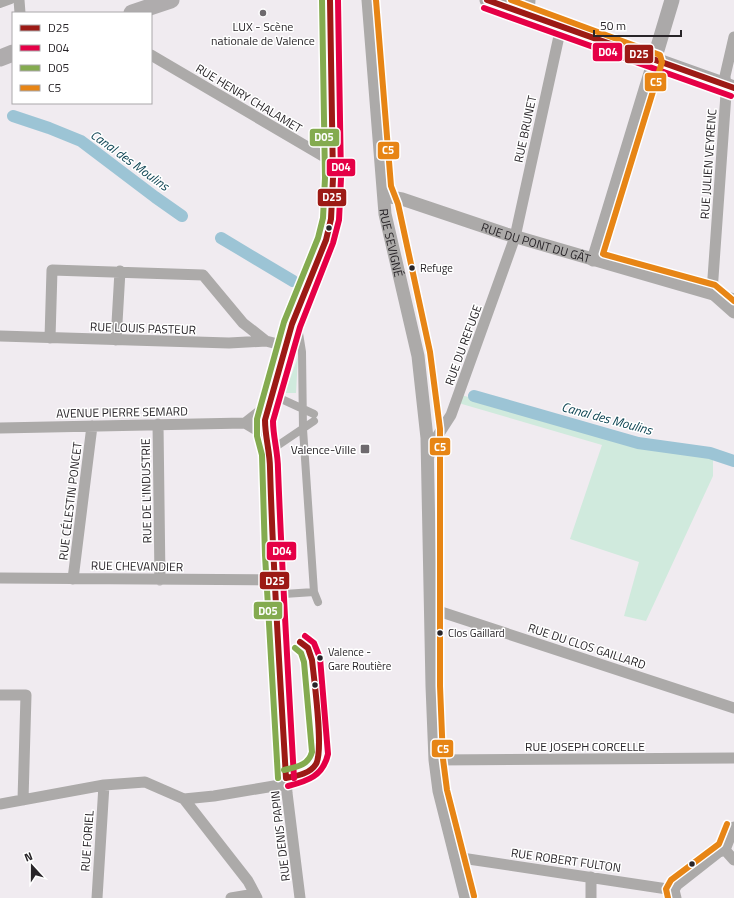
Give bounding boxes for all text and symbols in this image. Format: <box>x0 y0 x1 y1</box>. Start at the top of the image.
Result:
marker: LUX - Scène nationale de Valence <box>258 8 268 18</box>
legend <box>12 12 152 104</box>
scale bar <box>594 12 681 38</box>
text: 50 m <box>600 16 626 35</box>
place label: LUX - Scène nationale de Valence <box>211 17 315 50</box>
text: D25 <box>48 18 69 37</box>
text: D04 <box>48 38 69 57</box>
line badge: D04 <box>592 42 623 62</box>
text: D04 <box>598 44 618 60</box>
line badge: D25 <box>624 44 654 64</box>
text: D25 <box>629 46 649 62</box>
text: D05 <box>48 58 69 77</box>
street label: RUE HENRY CHALAMET <box>192 59 306 138</box>
line badge: C5 <box>644 72 667 92</box>
text: C5 <box>650 74 662 90</box>
text: C5 <box>48 78 62 97</box>
street label: RUE BRUNET <box>509 93 542 164</box>
street label: RUE JULIEN VEYRENC <box>695 108 721 220</box>
water label: Canal des Moulins <box>87 125 175 196</box>
line badge: D05 <box>309 128 340 147</box>
text: D05 <box>314 129 334 145</box>
line badge: C5 <box>377 141 400 160</box>
text: C5 <box>382 142 394 158</box>
line badge: D04 <box>326 158 356 177</box>
text: D04 <box>331 159 351 175</box>
line badge: D25 <box>317 188 347 207</box>
text: D25 <box>322 189 342 205</box>
street label: RUE SEVIGNÉ <box>375 208 409 279</box>
street label: RUE DU PONT DU GÂT <box>479 217 593 268</box>
unlabelled marker <box>324 223 334 233</box>
place label: Refuge <box>420 260 453 276</box>
marker: Refuge <box>407 263 417 273</box>
street label: RUE DU REFUGE <box>440 302 487 388</box>
street label: RUE LOUIS PASTEUR <box>90 317 196 339</box>
water label: Canal des Moulins <box>559 396 656 440</box>
street label: AVENUE PIERRE SEMARD <box>56 401 188 423</box>
line badge: C5 <box>429 437 451 456</box>
street label: RUE DE L'INDUSTRIE <box>136 438 156 544</box>
text: C5 <box>434 439 446 455</box>
street label: RUE CÉLESTIN PONCET <box>53 440 87 561</box>
place label: Valence-Ville <box>291 440 356 459</box>
marker: Valence-Ville <box>359 443 371 455</box>
line badge: D04 <box>266 541 297 561</box>
text: D04 <box>272 543 292 559</box>
street label: RUE CHEVANDIER <box>91 556 183 576</box>
line badge: D25 <box>259 571 290 590</box>
text: D25 <box>265 573 285 589</box>
line badge: D05 <box>253 601 283 620</box>
text: D05 <box>258 603 278 619</box>
street label: RUE DU CLOS GAILLARD <box>526 618 649 674</box>
place label: Clos Gaillard <box>448 625 505 641</box>
marker: Clos Gaillard <box>435 628 445 638</box>
place label: Valence - Gare Routière <box>328 644 392 674</box>
marker: Valence - Gare Routière <box>315 653 325 663</box>
unlabelled marker <box>310 680 320 690</box>
street label: RUE JOSEPH CORCELLE <box>525 737 645 756</box>
line badge: C5 <box>431 739 454 758</box>
text: C5 <box>437 741 449 757</box>
street label: RUE DENIS PAPIN <box>265 790 295 882</box>
street label: RUE FORIEL <box>75 810 99 872</box>
street label: RUE ROBERT FULTON <box>510 843 622 877</box>
north arrow <box>12 846 52 886</box>
text: N <box>22 848 35 865</box>
unlabelled marker <box>687 859 697 869</box>

